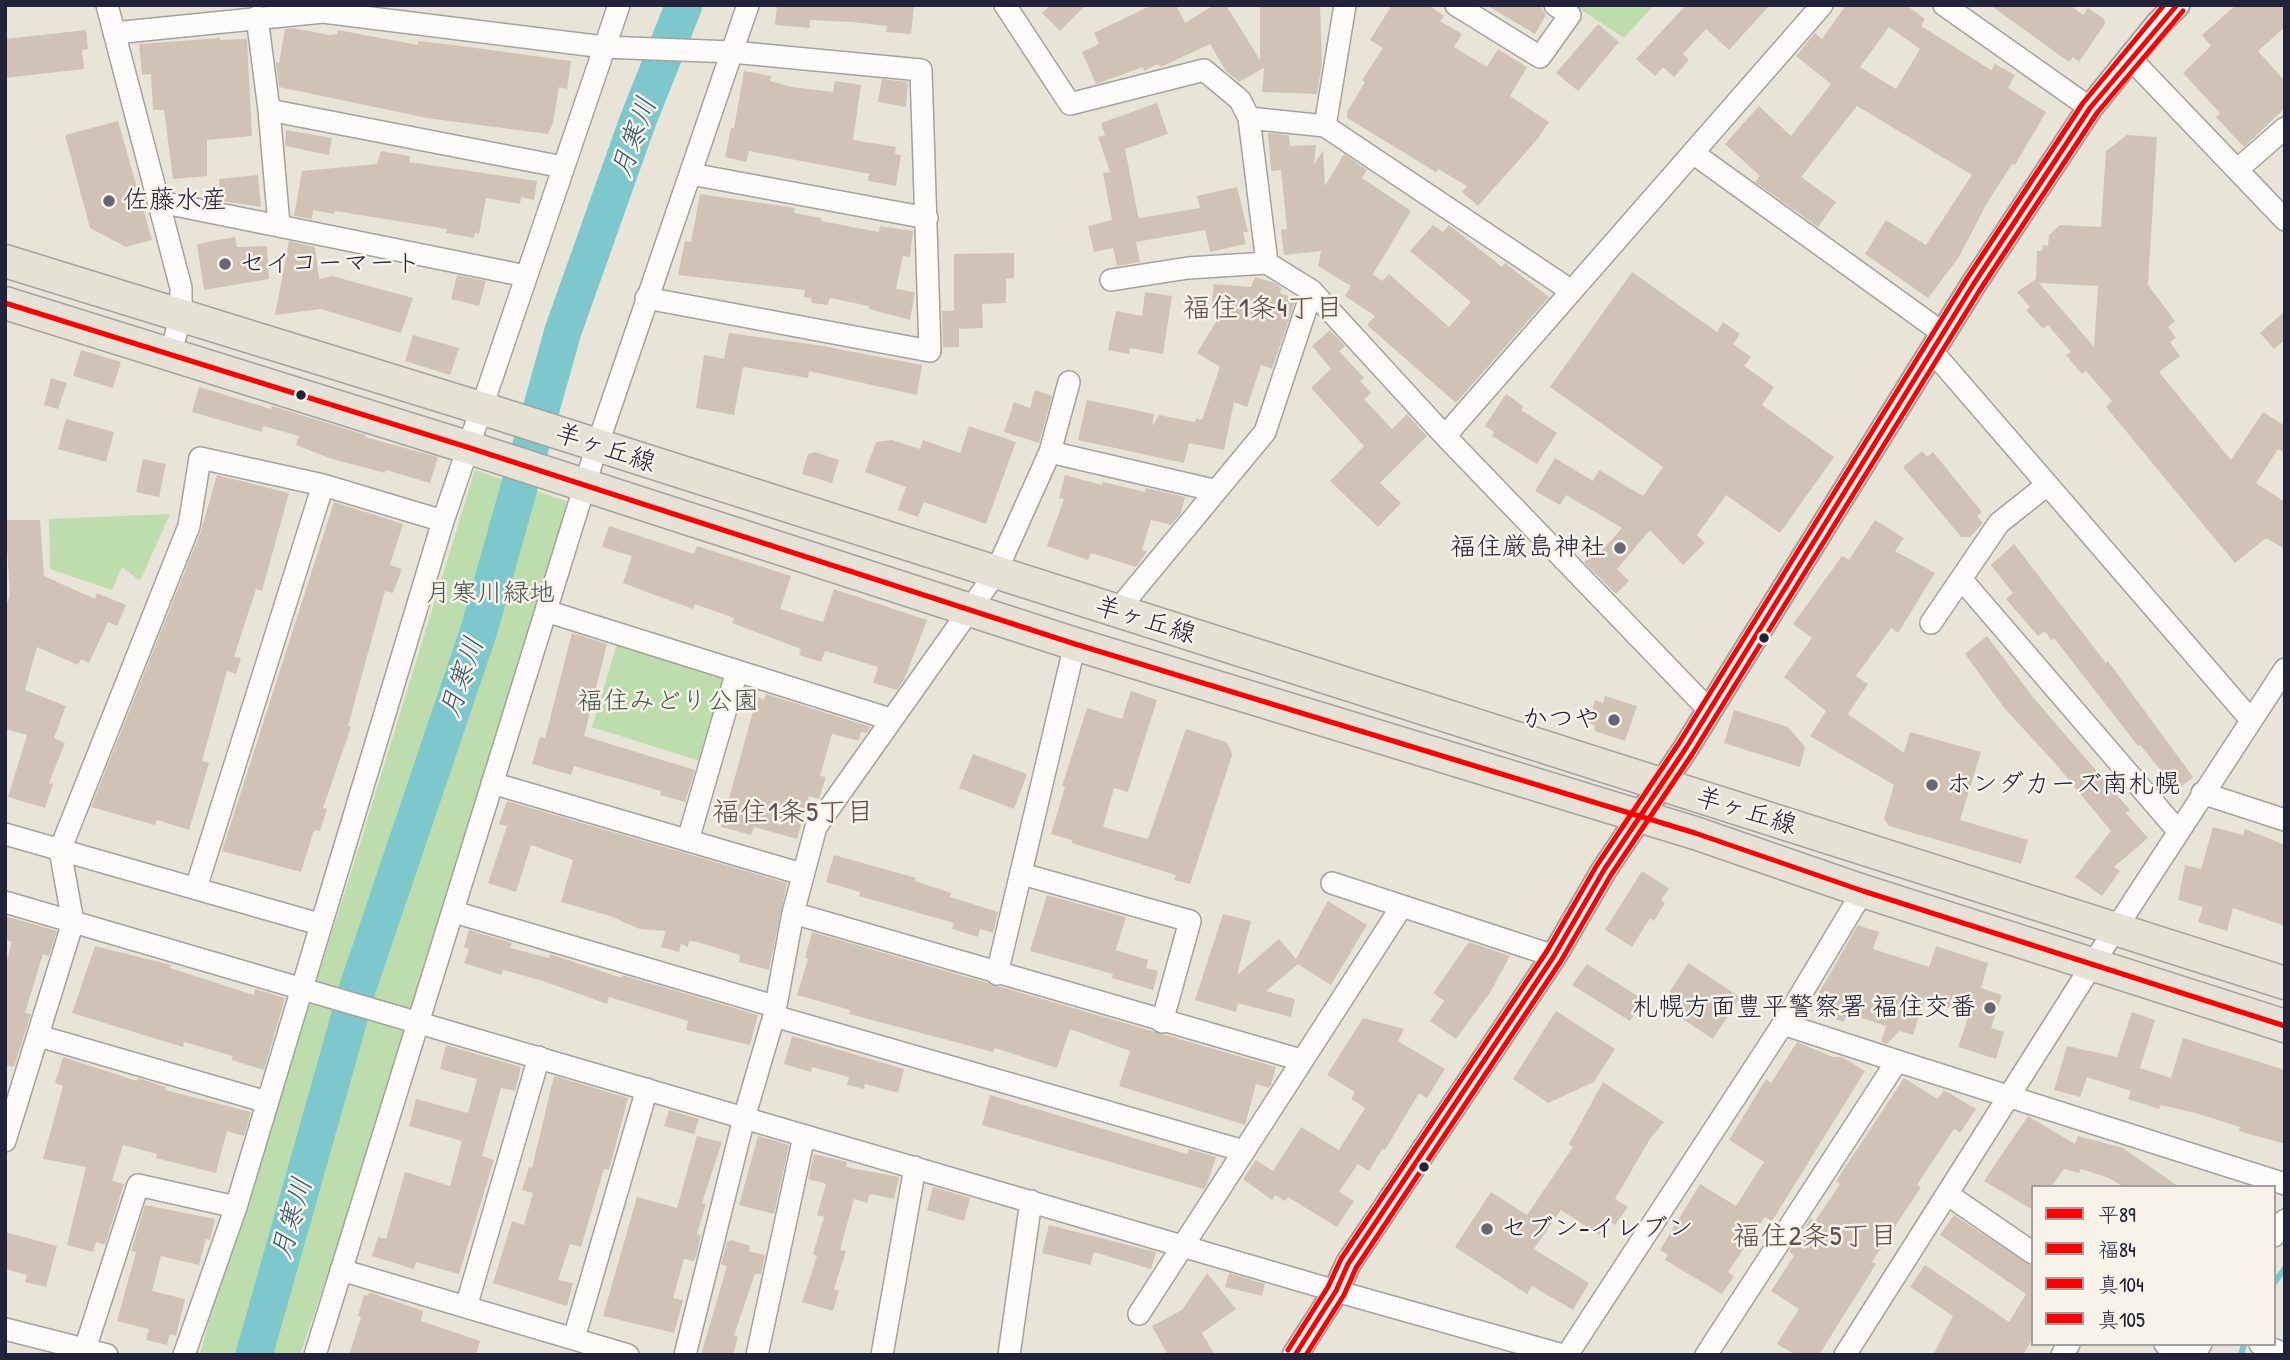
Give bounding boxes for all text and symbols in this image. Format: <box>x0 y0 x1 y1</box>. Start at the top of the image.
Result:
water label: 月寒川 <box>605 93 665 183</box>
place label: 佐藤水産 <box>123 185 227 217</box>
marker: 佐藤水産 <box>101 193 117 209</box>
place label: セイコーマート <box>239 248 421 280</box>
marker: セイコーマート <box>217 256 233 272</box>
district label: 福住1条4丁目 <box>1183 293 1343 327</box>
unlabelled marker <box>294 388 308 402</box>
street label: 羊ヶ丘線 <box>551 418 659 480</box>
place label: 福住厳島神社 <box>1450 532 1606 564</box>
marker: 福住厳島神社 <box>1612 540 1628 556</box>
park label: 月寒川緑地 <box>425 578 555 610</box>
street label: 羊ヶ丘線 <box>1091 591 1199 651</box>
unlabelled marker <box>1757 631 1771 645</box>
water label: 月寒川 <box>433 633 493 723</box>
park label: 福住みどり公園 <box>577 686 759 718</box>
place label: かつや <box>1522 704 1600 736</box>
marker: かつや <box>1606 712 1622 728</box>
place label: ホンダカーズ南札幌 <box>1946 769 2180 801</box>
marker: ホンダカーズ南札幌 <box>1924 777 1940 793</box>
street label: 羊ヶ丘線 <box>1692 782 1800 842</box>
district label: 福住1条5丁目 <box>712 797 874 831</box>
place label: 札幌方面豊平警察署 福住交番 <box>1632 992 1976 1024</box>
marker: 札幌方面豊平警察署 福住交番 <box>1982 1000 1998 1016</box>
unlabelled marker <box>1417 1160 1431 1174</box>
water label: 月寒川 <box>265 1174 321 1264</box>
legend <box>2031 1185 2276 1346</box>
text: 平89 <box>2098 1200 2136 1229</box>
place label: セブン-イレブン <box>1501 1213 1694 1245</box>
marker: セブン-イレブン <box>1479 1221 1495 1237</box>
district label: 福住2条5丁目 <box>1733 1221 1897 1255</box>
text: 福84 <box>2098 1235 2136 1264</box>
text: 真104 <box>2098 1270 2144 1299</box>
text: 真105 <box>2098 1305 2145 1334</box>

